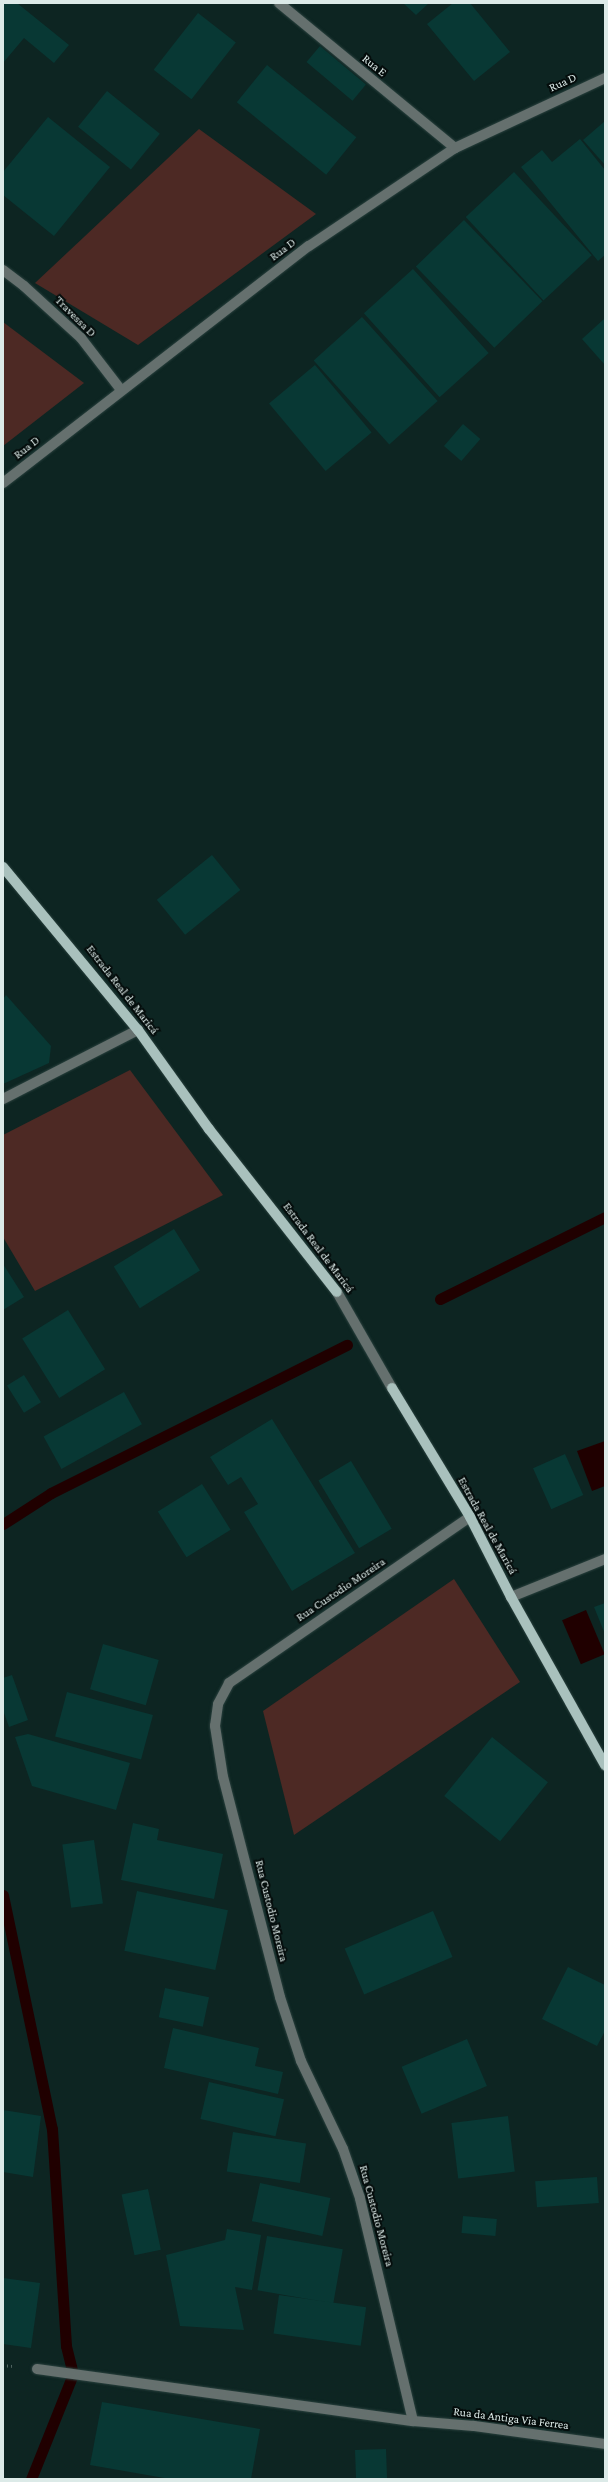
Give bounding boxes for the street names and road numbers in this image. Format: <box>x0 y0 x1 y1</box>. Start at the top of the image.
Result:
street label: Rua E <box>359 52 389 80</box>
street label: Rua D <box>547 70 579 96</box>
street label: Rua D <box>267 236 299 264</box>
street label: Travessa D <box>52 294 98 340</box>
street label: Rua D <box>11 434 43 462</box>
street label: Estrada Real de Maricá <box>83 943 161 1037</box>
street label: Estrada Real de Maricá <box>279 1200 357 1296</box>
street label: Estrada Real de Maricá <box>454 1475 520 1577</box>
street label: Rua Custodio Moreira <box>294 1555 388 1625</box>
street label: Rua Custodio Moreira <box>251 1859 291 1963</box>
street label: Rua Custodio Moreira <box>356 2164 396 2268</box>
street label: Rua da Antiga Via Ferrea <box>452 2405 570 2433</box>

